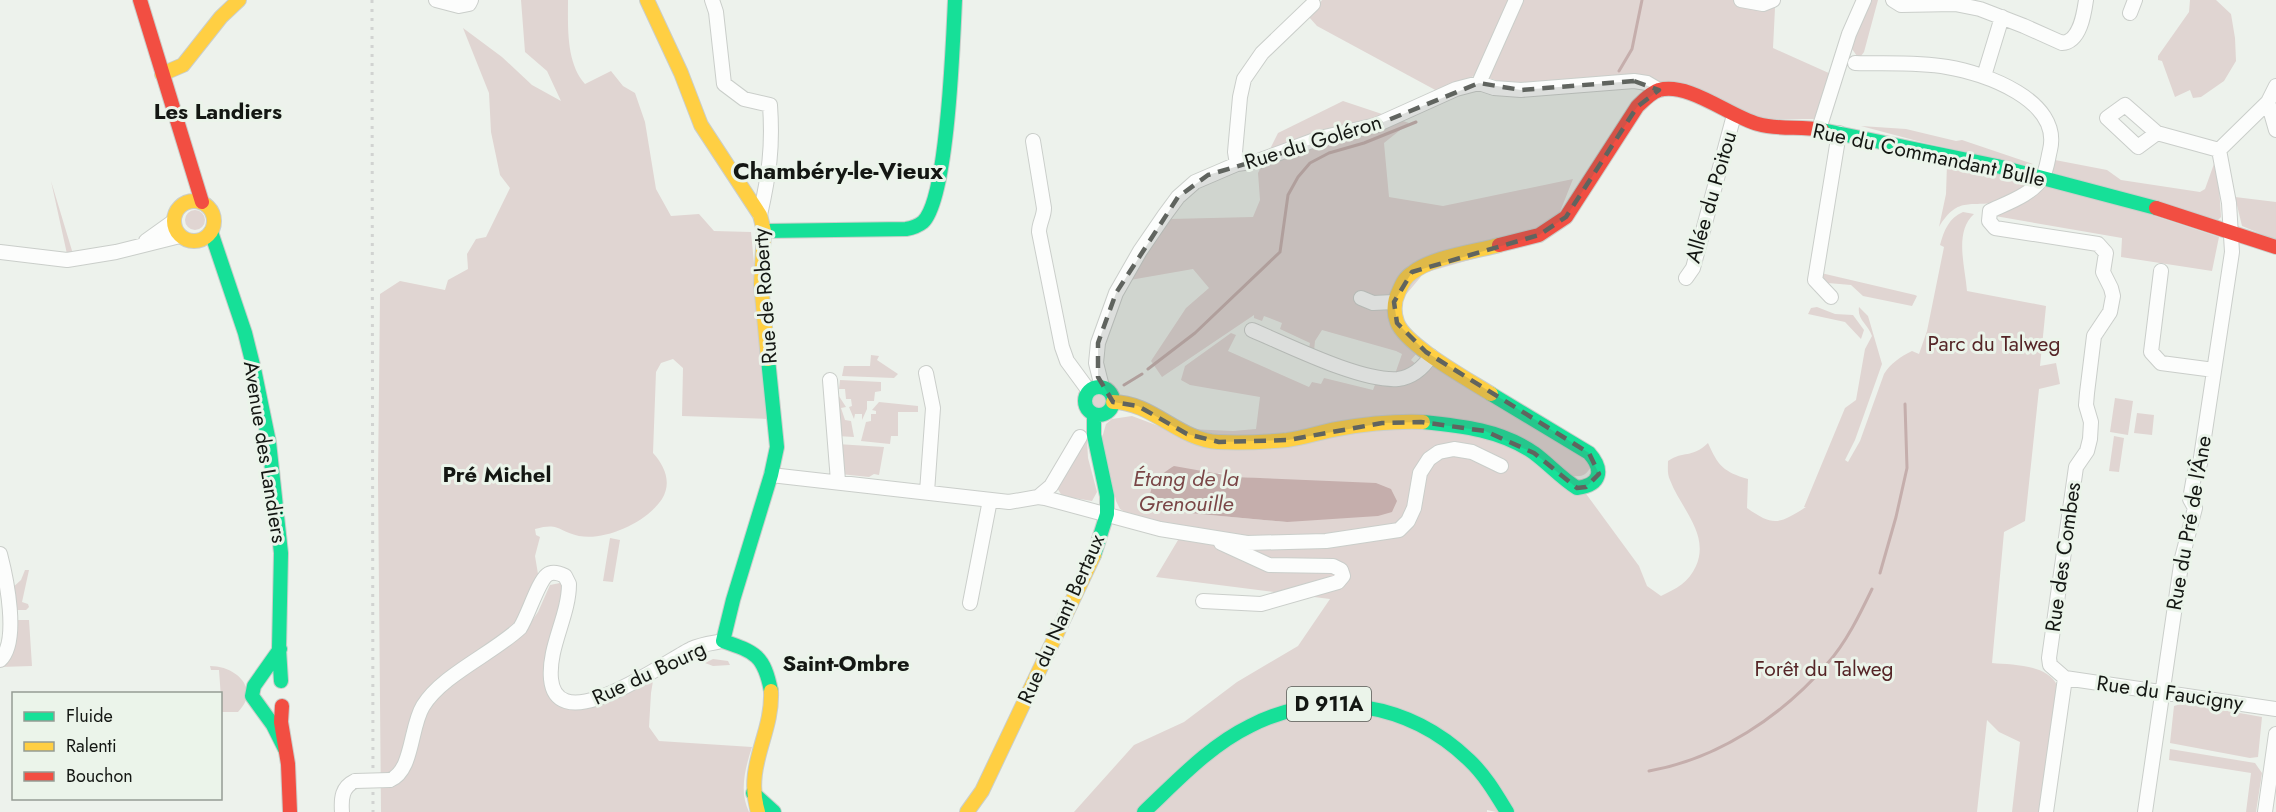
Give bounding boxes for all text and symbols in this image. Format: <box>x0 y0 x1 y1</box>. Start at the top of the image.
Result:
district label: Les Landiers <box>154 95 282 127</box>
street label: Rue du Goléron <box>1241 107 1385 177</box>
street label: Rue du Commandant Bulle <box>1810 116 2048 194</box>
street label: Allée du Poitou <box>1678 127 1744 267</box>
district label: Chambéry-le-Vieux <box>733 153 943 188</box>
street label: Rue de Roberty <box>745 226 785 365</box>
park label: Parc du Talweg <box>1928 329 2060 359</box>
street label: Avenue des Landiers <box>236 359 294 545</box>
street label: Rue du Pré de l'Âne <box>2159 433 2219 613</box>
district label: Pré Michel <box>443 458 551 490</box>
water label: Étang de la Grenouille <box>1133 462 1239 519</box>
street label: Rue des Combes <box>2038 480 2088 634</box>
street label: Rue du Nant Bertaux <box>1010 529 1112 709</box>
street label: Rue du Bourg <box>587 634 711 712</box>
district label: Saint-Ombre <box>782 647 910 679</box>
park label: Forêt du Talweg <box>1754 654 1894 684</box>
street label: Rue du Faucigny <box>2095 668 2246 718</box>
road number: D 911A <box>1287 687 1371 721</box>
legend <box>12 692 222 800</box>
text: Fluide <box>66 703 113 729</box>
text: Ralenti <box>66 733 117 759</box>
text: Bouchon <box>66 763 133 789</box>

